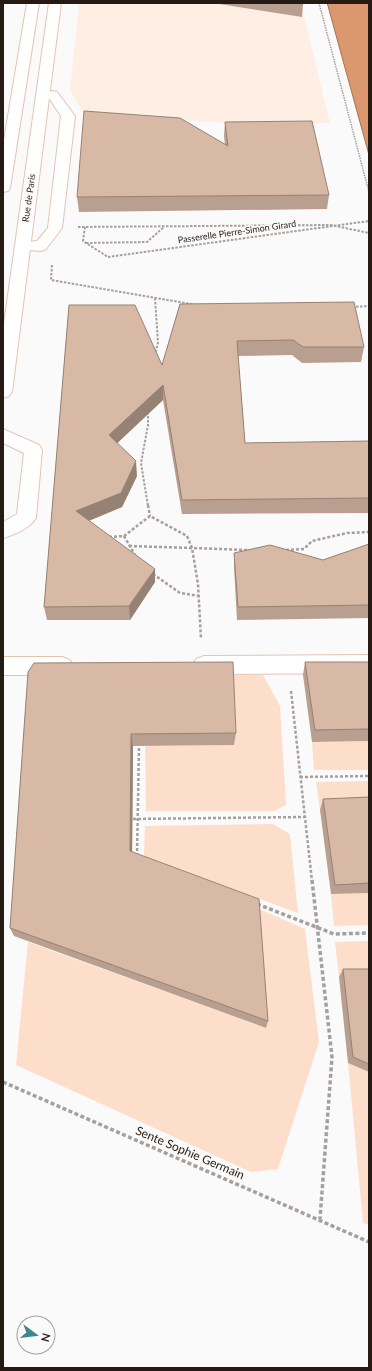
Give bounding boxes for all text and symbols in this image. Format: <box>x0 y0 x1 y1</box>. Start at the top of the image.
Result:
street label: Rue de Paris <box>20 173 37 223</box>
street label: Passerelle Pierre-Simon Girard <box>177 218 297 245</box>
street label: Sente Sophie Germain <box>133 1123 247 1182</box>
north arrow <box>16 1315 56 1355</box>
text: N <box>39 1332 54 1343</box>

